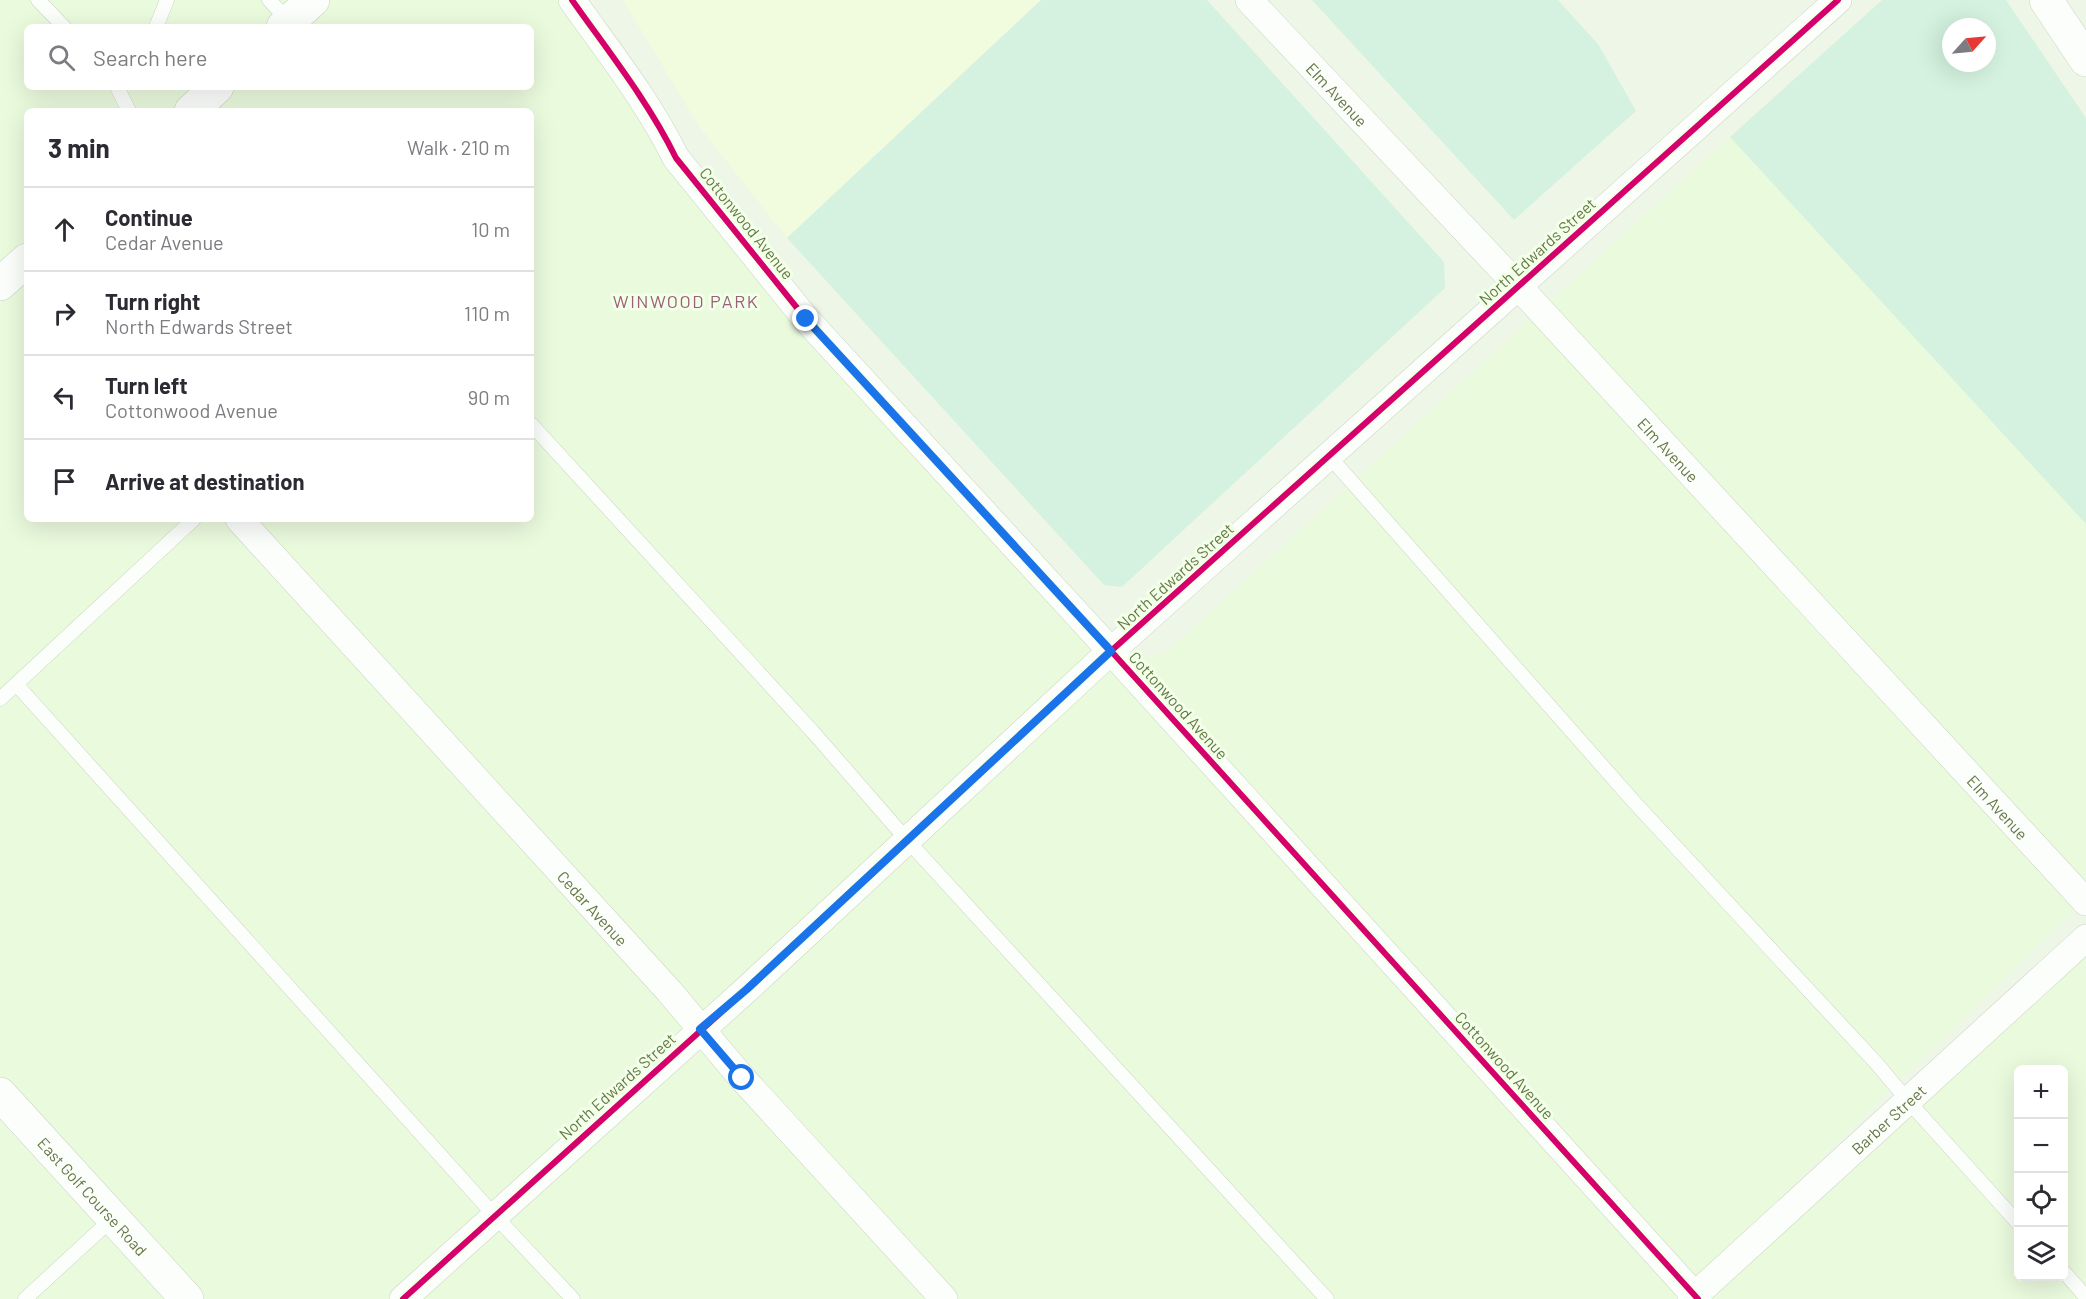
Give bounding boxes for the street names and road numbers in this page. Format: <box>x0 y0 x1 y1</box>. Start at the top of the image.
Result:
street label: Elm Avenue <box>1303 58 1372 130</box>
street label: Cottonwood Avenue <box>696 163 798 283</box>
street label: North Edwards Street <box>1475 194 1599 308</box>
street label: Elm Avenue <box>1634 413 1703 486</box>
street label: North Edwards Street <box>1113 519 1237 633</box>
street label: Cottonwood Avenue <box>1126 647 1232 763</box>
street label: Elm Avenue <box>1964 771 2033 843</box>
street label: Cedar Avenue <box>554 866 632 949</box>
street label: Cottonwood Avenue <box>1452 1007 1558 1123</box>
street label: North Edwards Street <box>555 1029 679 1143</box>
street label: Barber Street <box>1847 1080 1929 1158</box>
street label: East Golf Course Road <box>34 1133 152 1259</box>

